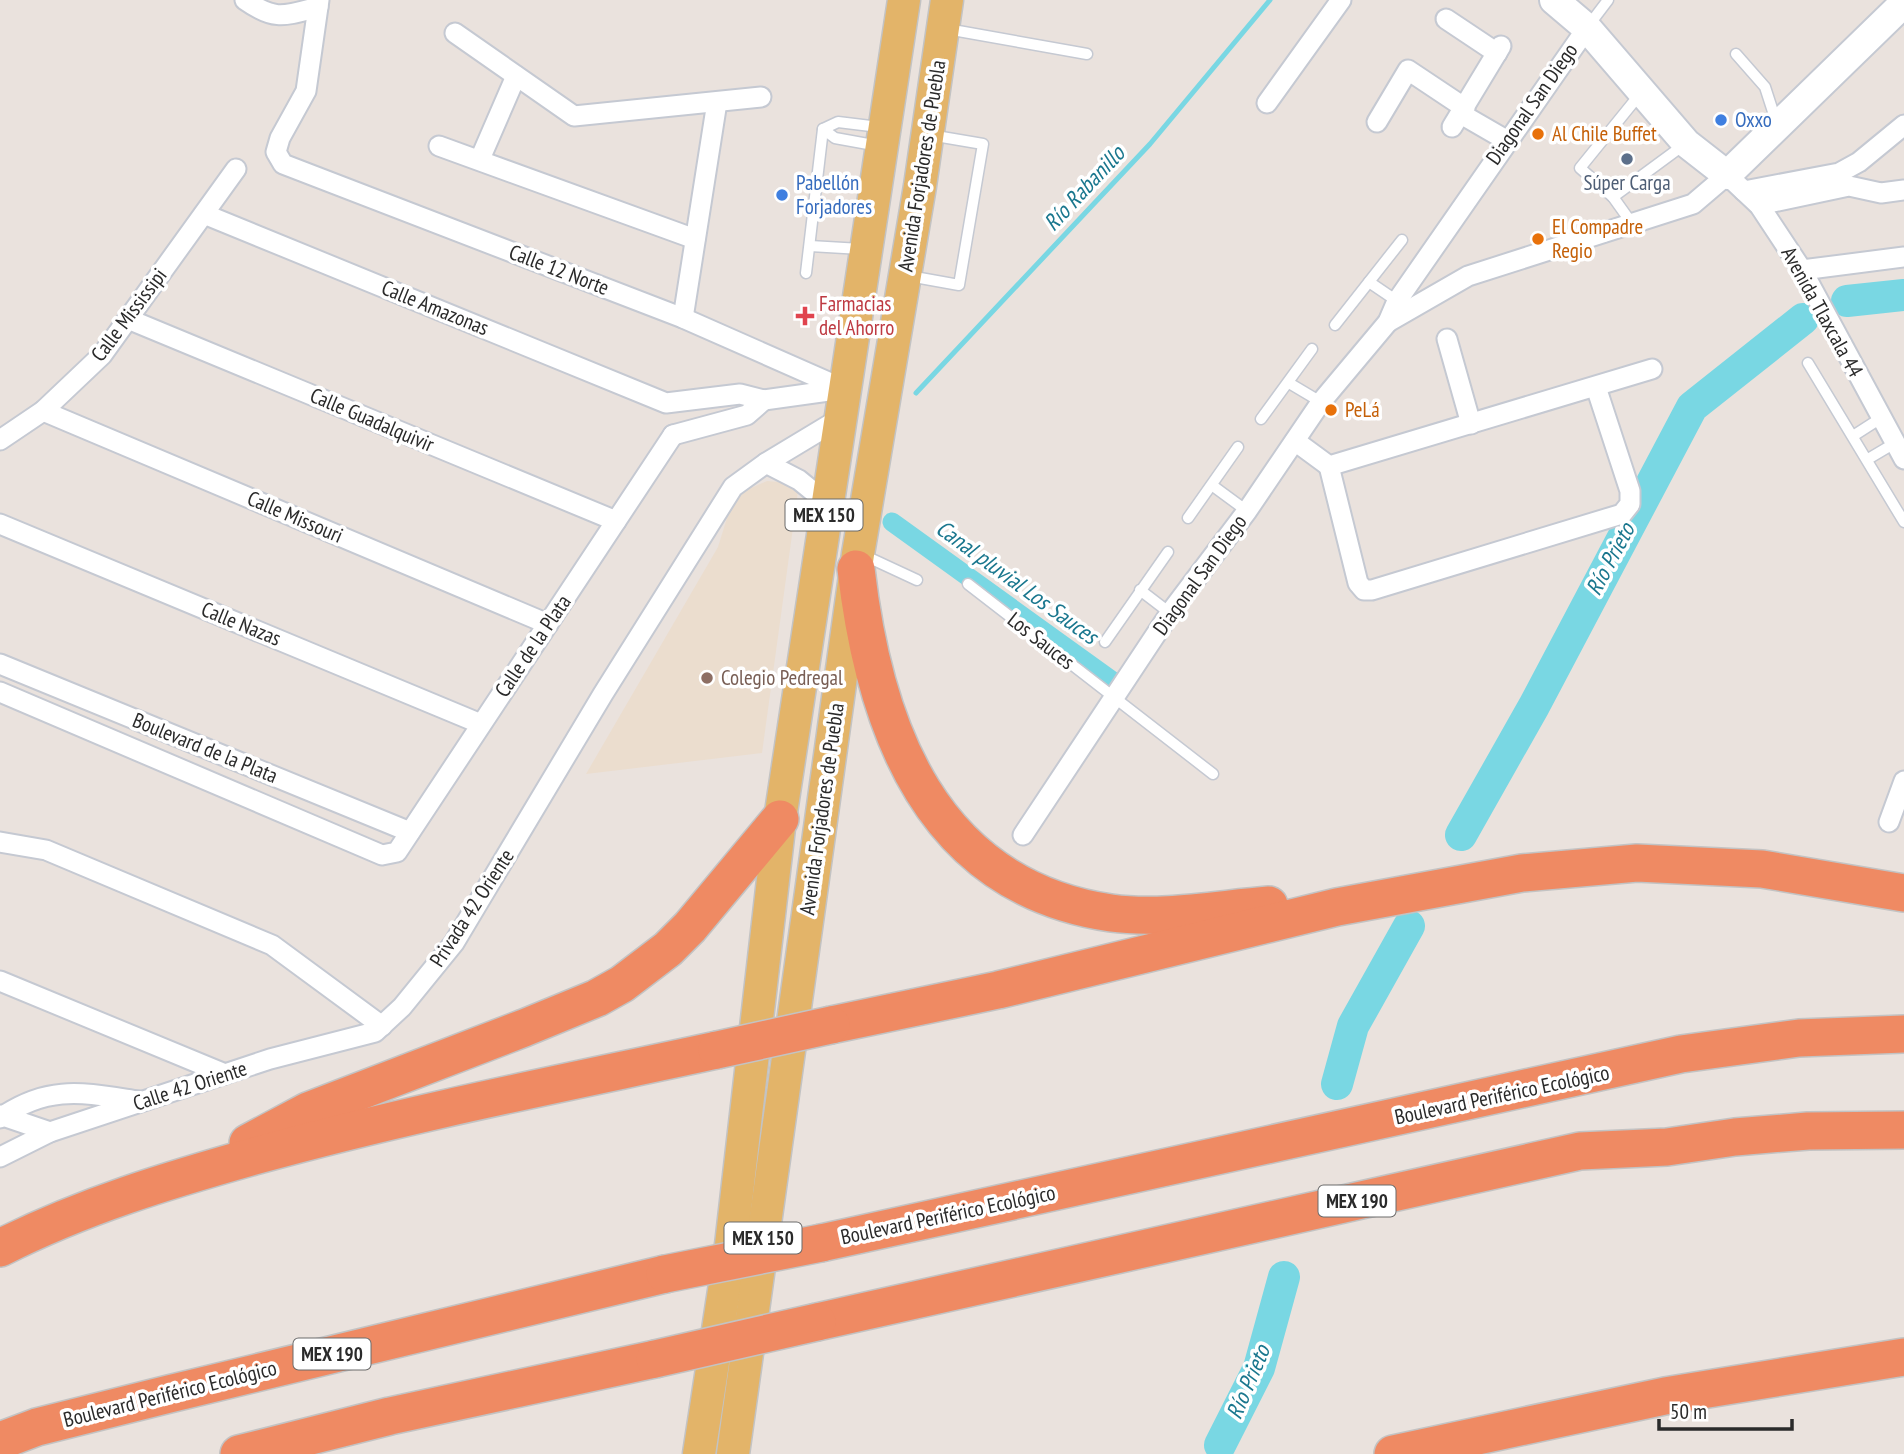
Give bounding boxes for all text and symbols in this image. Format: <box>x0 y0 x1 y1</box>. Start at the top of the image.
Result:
street label: Diagonal San Diego <box>1480 38 1583 170</box>
street label: Avenida Forjadores de Puebla <box>891 58 952 274</box>
place label: Oxxo <box>1735 106 1772 133</box>
marker: Oxxo <box>1713 112 1729 128</box>
place label: Al Chile Buffet <box>1552 120 1657 147</box>
marker: Al Chile Buffet <box>1530 126 1546 142</box>
water label: Río Rabanillo <box>1037 137 1132 236</box>
marker: Súper Carga <box>1619 151 1635 167</box>
place label: Pabellón Forjadores <box>796 169 872 220</box>
place label: Súper Carga <box>1583 169 1671 196</box>
marker: Pabellón Forjadores <box>774 187 790 203</box>
place label: El Compadre Regio <box>1552 213 1643 264</box>
marker: El Compadre Regio <box>1530 231 1546 247</box>
street label: Calle 12 Norte <box>505 238 613 301</box>
street label: Avenida Tlaxcala 44 <box>1776 242 1870 382</box>
street label: Calle Mississipi <box>85 263 172 367</box>
street label: Calle Amazonas <box>378 274 493 341</box>
place label: Farmacias del Ahorro <box>819 290 894 341</box>
marker: Farmacias del Ahorro <box>797 308 813 324</box>
street label: Calle Guadalquivir <box>306 381 438 458</box>
place label: PeLá <box>1345 396 1380 423</box>
marker: PeLá <box>1323 402 1339 418</box>
street label: Calle Missouri <box>243 484 347 549</box>
road number: MEX 150 <box>786 500 862 530</box>
street label: Diagonal San Diego <box>1147 509 1252 640</box>
water label: Canal pluvial Los Sauces <box>931 514 1103 650</box>
water label: Río Prieto <box>1579 516 1642 600</box>
street label: Calle de la Plata <box>489 589 577 702</box>
street label: Calle Nazas <box>197 595 285 652</box>
street label: Los Sauces <box>1003 607 1079 675</box>
place label: Colegio Pedregal <box>721 664 843 691</box>
marker: Colegio Pedregal <box>699 670 715 686</box>
street label: Avenida Forjadores de Puebla <box>793 701 850 917</box>
street label: Boulevard de la Plata <box>129 706 282 789</box>
street label: Privada 42 Oriente <box>423 844 520 972</box>
street label: Calle 42 Oriente <box>130 1054 250 1117</box>
street label: Boulevard Periférico Ecológico <box>1392 1059 1612 1130</box>
street label: Boulevard Periférico Ecológico <box>838 1179 1058 1250</box>
road number: MEX 190 <box>1318 1186 1396 1217</box>
road number: MEX 150 <box>724 1222 802 1254</box>
road number: MEX 190 <box>294 1338 370 1370</box>
water label: Río Prieto <box>1219 1339 1277 1423</box>
street label: Boulevard Periférico Ecológico <box>60 1354 279 1433</box>
scale bar <box>1659 1388 1792 1432</box>
text: 50 m <box>1670 1398 1707 1425</box>

